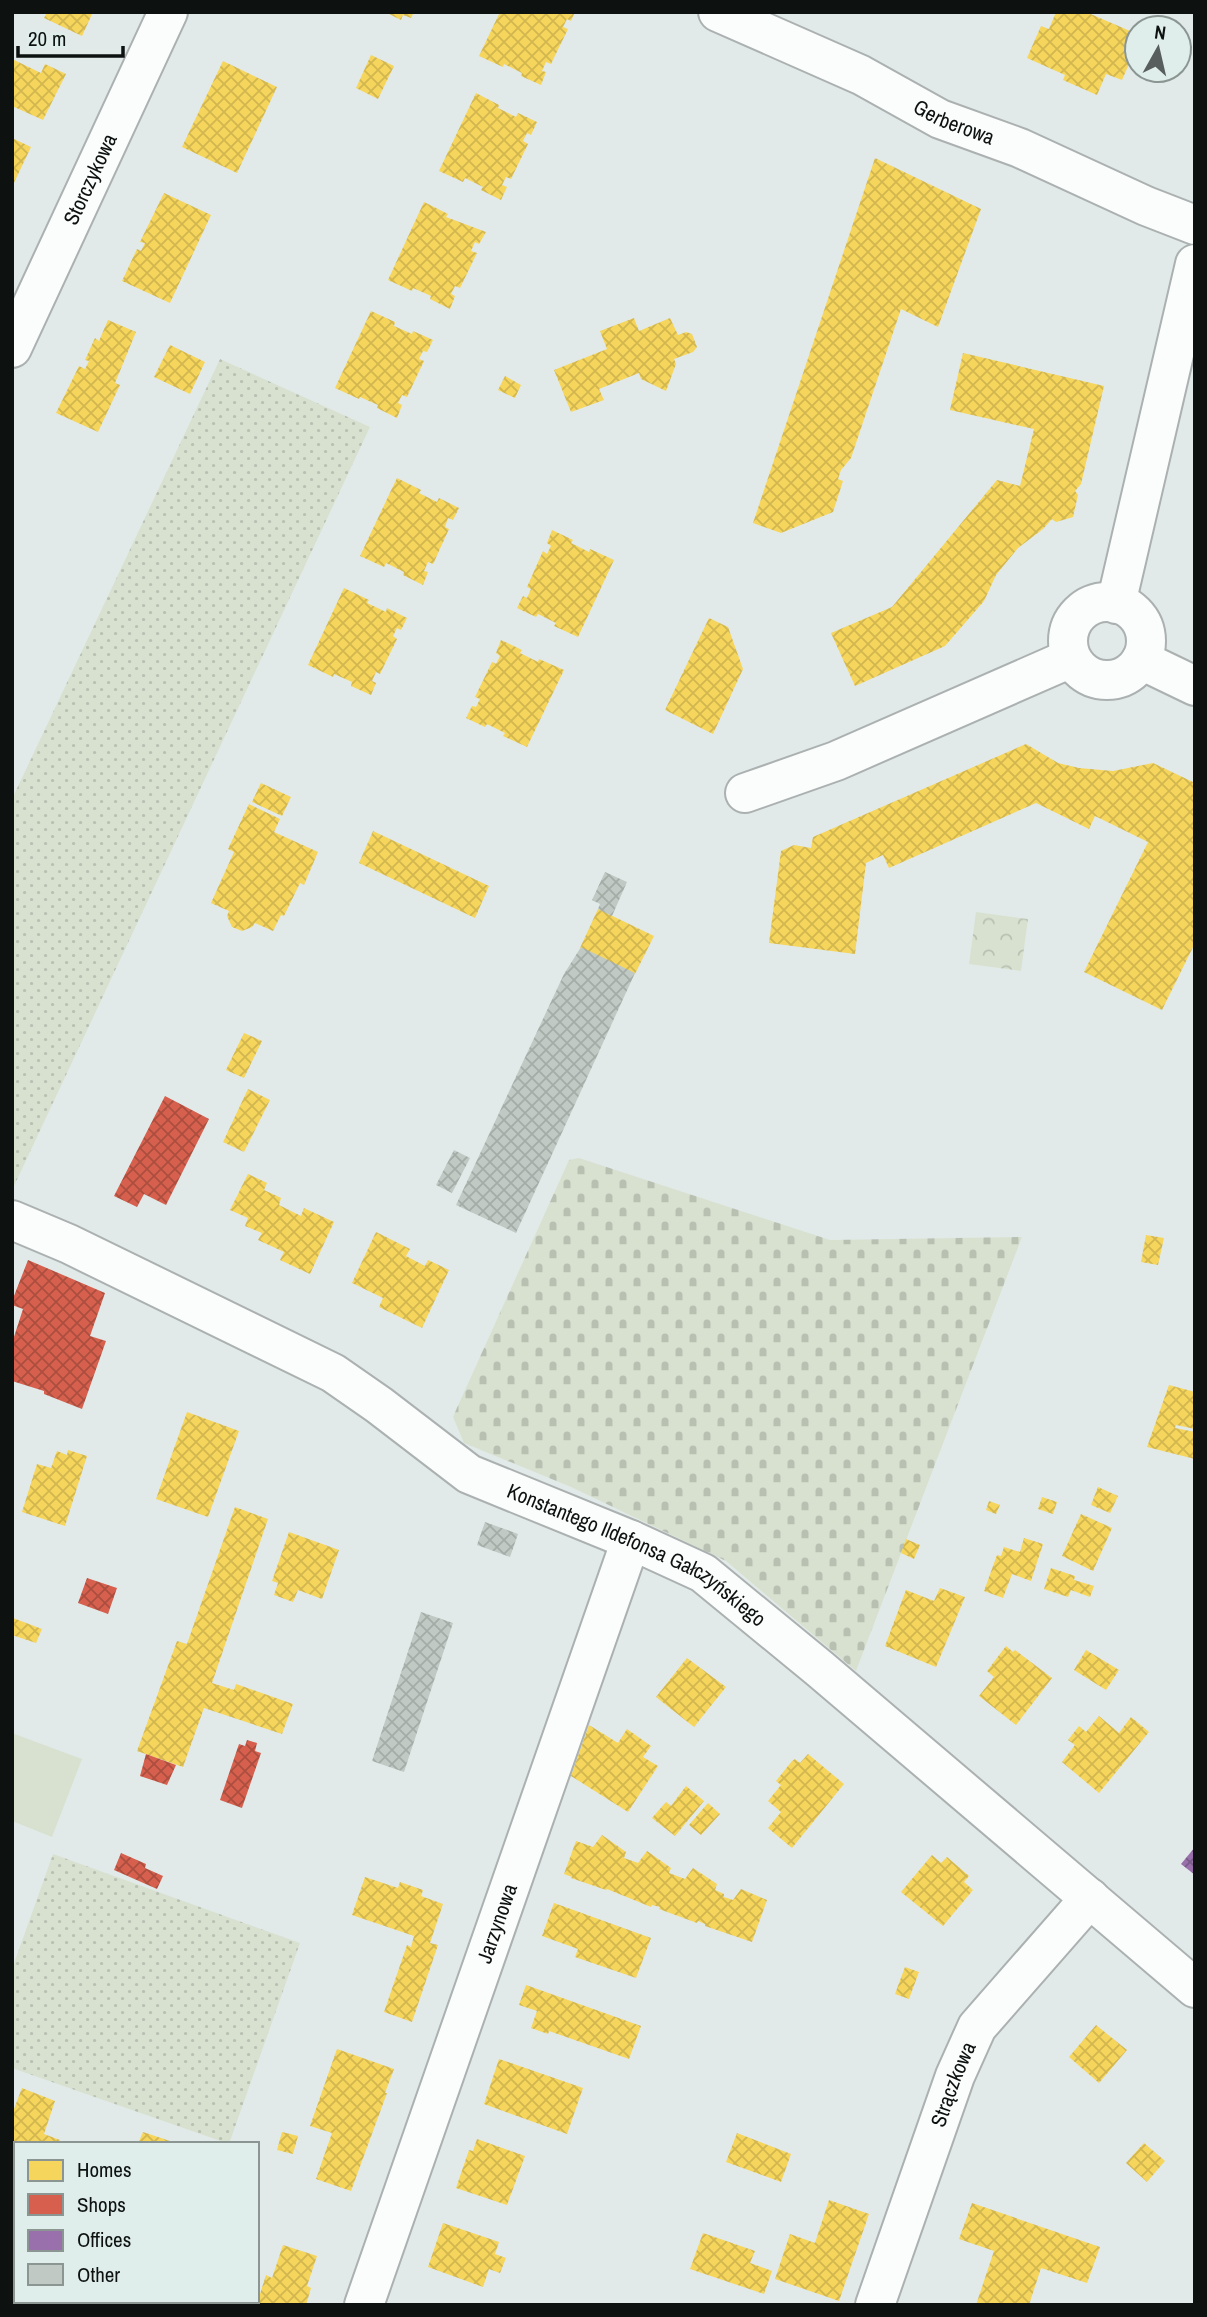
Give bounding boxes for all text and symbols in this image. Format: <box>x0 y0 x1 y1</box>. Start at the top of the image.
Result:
scale bar <box>18 14 122 58</box>
north arrow <box>1123 14 1193 84</box>
text: N <box>1153 19 1168 46</box>
text: 20 m <box>28 24 66 53</box>
street label: Gerberowa <box>908 92 999 152</box>
street label: Storczykowa <box>56 128 124 230</box>
street label: Konstantego Ildefonsa Gałczyńskiego <box>503 1476 772 1633</box>
street label: Jarzynowa <box>469 1879 524 1967</box>
street label: Strączkowa <box>923 2037 983 2131</box>
legend <box>14 2142 259 2303</box>
text: Homes <box>77 2155 132 2184</box>
text: Shops <box>77 2190 126 2219</box>
text: Offices <box>77 2225 131 2254</box>
text: Other <box>77 2260 120 2289</box>

